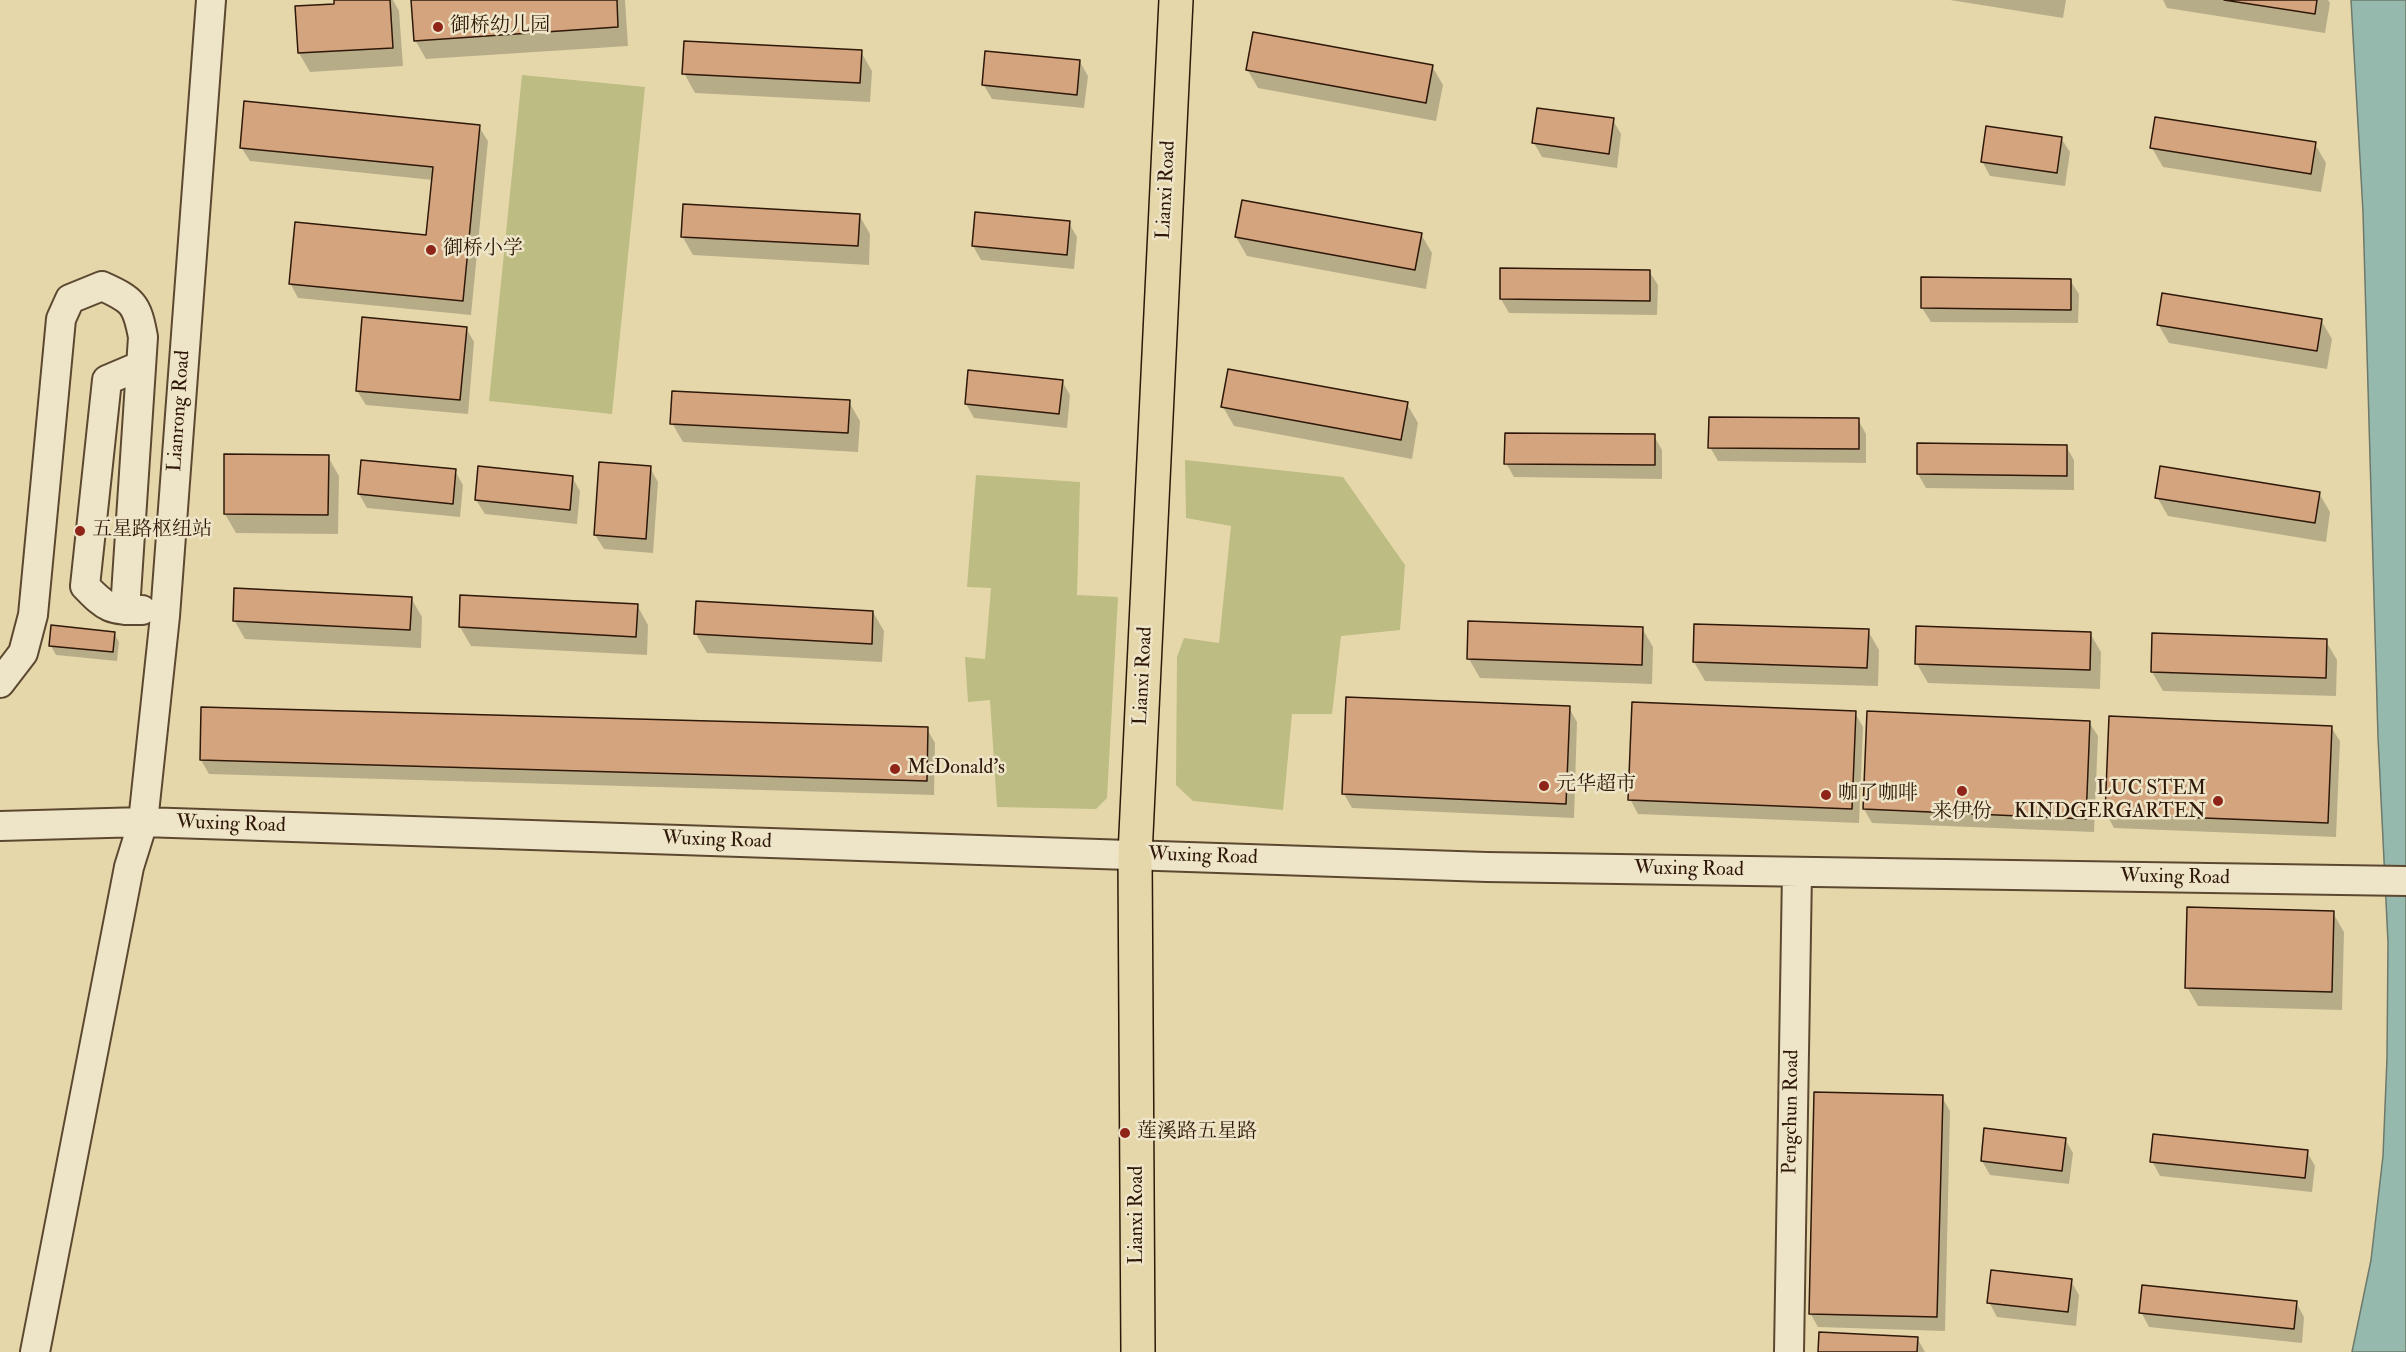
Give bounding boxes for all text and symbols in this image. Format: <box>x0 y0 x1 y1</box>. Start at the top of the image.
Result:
place label: 御桥幼儿园 <box>450 15 550 39</box>
marker: 御桥幼儿园 <box>431 20 445 34</box>
street label: Lianxi Road <box>1152 140 1182 240</box>
place label: 御桥小学 <box>443 238 523 262</box>
marker: 御桥小学 <box>424 243 438 257</box>
street label: Lianrong Road <box>164 350 196 472</box>
place label: 五星路枢纽站 <box>92 519 212 543</box>
marker: 五星路枢纽站 <box>73 524 87 538</box>
street label: Lianxi Road <box>1129 626 1159 726</box>
place label: McDonald's <box>907 757 1005 781</box>
marker: McDonald's <box>888 762 902 776</box>
place label: 元华超市 <box>1556 774 1636 798</box>
place label: LUC STEM KINDGERGARTEN <box>2014 778 2206 825</box>
marker: 元华超市 <box>1537 779 1551 793</box>
place label: 咖了咖啡 <box>1838 783 1918 807</box>
marker: 来伊份 <box>1955 784 1969 798</box>
marker: 咖了咖啡 <box>1819 788 1833 802</box>
marker: LUC STEM KINDGERGARTEN <box>2211 794 2225 808</box>
place label: 来伊份 <box>1932 801 1992 825</box>
street label: Wuxing Road <box>176 811 286 839</box>
street label: Wuxing Road <box>662 827 772 855</box>
street label: Wuxing Road <box>1148 843 1258 871</box>
street label: Wuxing Road <box>1634 857 1744 883</box>
street label: Wuxing Road <box>2120 865 2230 891</box>
street label: Pengchun Road <box>1779 1049 1805 1175</box>
place label: 莲溪路五星路 <box>1137 1121 1257 1145</box>
marker: 莲溪路五星路 <box>1118 1126 1132 1140</box>
street label: Lianxi Road <box>1126 1166 1150 1264</box>

